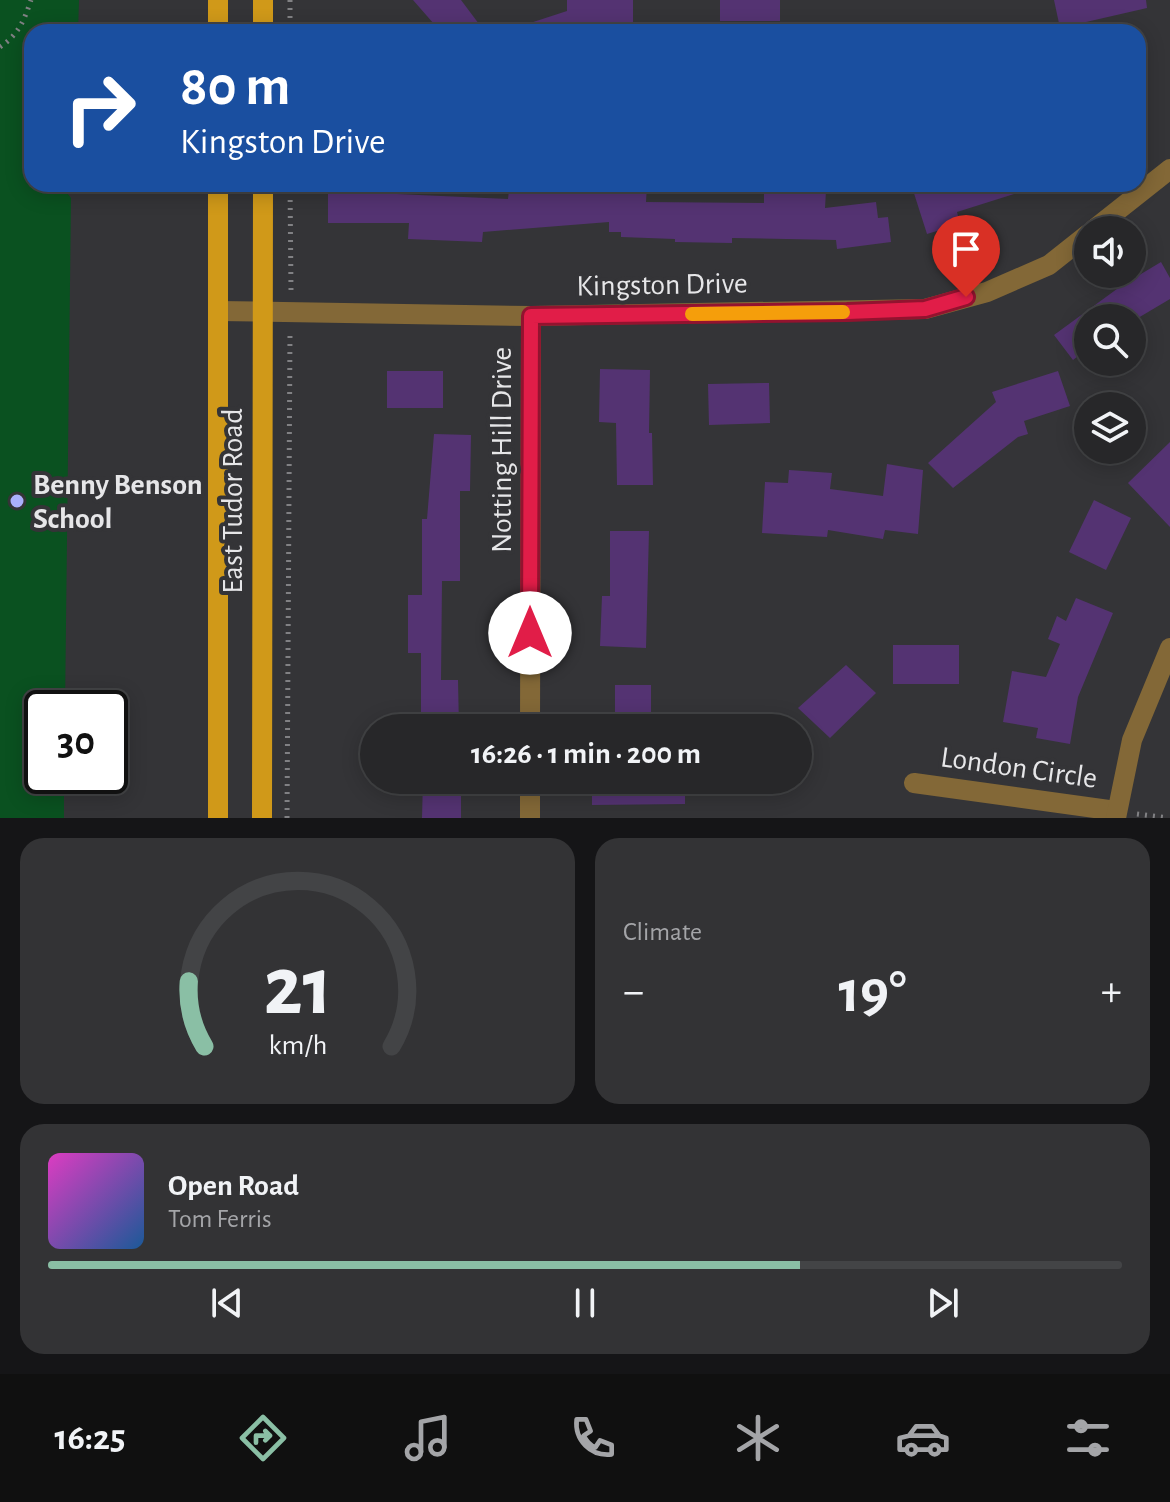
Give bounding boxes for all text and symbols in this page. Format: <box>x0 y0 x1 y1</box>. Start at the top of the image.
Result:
icon: right <box>48 56 152 160</box>
text: 80 m <box>180 59 290 115</box>
text: Kingston Drive <box>180 124 386 160</box>
pin <box>932 215 1000 297</box>
map controls <box>1074 216 1146 464</box>
button: sound <box>1074 216 1146 288</box>
icon: arrive <box>944 227 988 271</box>
street label: Kingston Drive <box>576 269 748 301</box>
button: search <box>1074 304 1146 376</box>
street label: Notting Hill Drive <box>487 347 517 553</box>
button: layers <box>1074 392 1146 464</box>
street label: East Tudor Road <box>218 408 248 594</box>
place label: Benny Benson School <box>33 470 203 534</box>
marker: Benny Benson School <box>8 492 26 510</box>
position arrow <box>488 591 572 675</box>
speed limit sign: 30 <box>24 690 128 794</box>
text: 16:26 · 1 min · 200 m <box>471 739 701 769</box>
street label: London Circle <box>939 742 1099 794</box>
text: Climate <box>623 919 702 945</box>
text: 21 <box>263 946 332 1030</box>
text: 19° <box>838 963 907 1023</box>
text: − <box>623 970 644 1014</box>
text: + <box>1101 970 1122 1014</box>
text: km/h <box>268 1031 327 1060</box>
text: Open Road <box>168 1171 299 1201</box>
text: Tom Ferris <box>168 1206 272 1232</box>
icon: previous <box>205 1281 249 1325</box>
icon: pause <box>563 1281 607 1325</box>
icon: next <box>921 1281 965 1325</box>
icon: directions <box>235 1410 291 1466</box>
icon: music <box>400 1410 456 1466</box>
icon: phone <box>565 1410 621 1466</box>
icon: climate <box>730 1410 786 1466</box>
icon: car <box>895 1410 951 1466</box>
icon: filters <box>1060 1410 1116 1466</box>
text: 16:25 <box>54 1420 126 1456</box>

